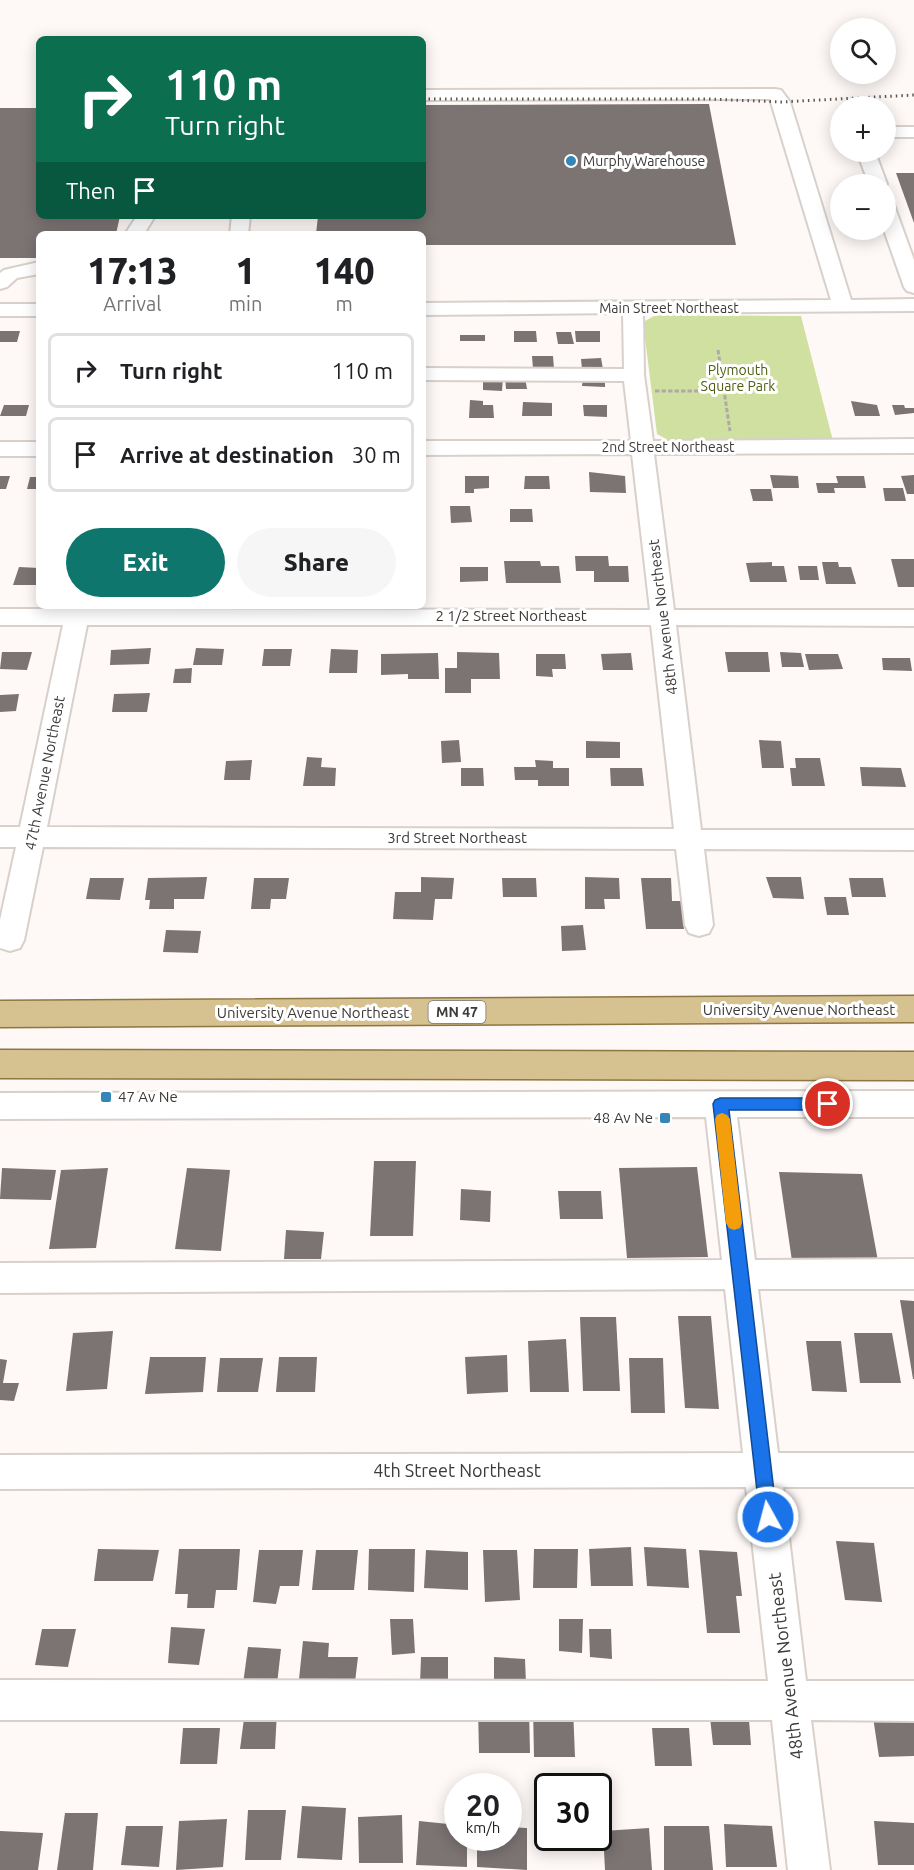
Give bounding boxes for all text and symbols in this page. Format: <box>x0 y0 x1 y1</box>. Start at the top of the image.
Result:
map controls <box>830 18 896 240</box>
button: search <box>830 18 896 84</box>
icon: right <box>66 60 144 138</box>
text: 110 m <box>165 61 282 108</box>
button: + <box>830 96 896 162</box>
text: Turn right <box>165 110 285 140</box>
place label: Murphy Warehouse <box>583 153 705 169</box>
marker: Murphy Warehouse <box>564 154 578 168</box>
icon: arrive <box>128 174 161 207</box>
button: − <box>830 174 896 240</box>
text: Then <box>66 178 116 203</box>
text: 17:13 <box>87 250 177 291</box>
text: 1 <box>235 250 256 291</box>
text: 140 <box>314 250 375 291</box>
text: Arrival <box>103 292 162 315</box>
text: min <box>229 292 262 315</box>
text: m <box>336 292 353 315</box>
street label: Main Street Northeast <box>599 300 739 316</box>
icon: right <box>69 354 102 387</box>
text: Turn right <box>120 358 222 383</box>
text: 110 m <box>332 358 393 383</box>
park label: Plymouth Square Park <box>701 362 775 394</box>
icon: arrive <box>69 438 102 471</box>
street label: 2nd Street Northeast <box>601 439 735 455</box>
text: Arrive at destination <box>120 442 334 467</box>
text: 30 m <box>352 442 401 467</box>
button: Exit <box>66 528 225 597</box>
button: Share <box>237 528 396 597</box>
street label: 48th Avenue Northeast <box>644 538 680 696</box>
street label: 2 1/2 Street Northeast <box>435 607 587 624</box>
street label: 47th Avenue Northeast <box>21 694 68 851</box>
street label: 3rd Street Northeast <box>387 829 527 846</box>
road number: MN 47 <box>428 1001 486 1023</box>
street label: University Avenue Northeast <box>703 1001 895 1018</box>
street label: University Avenue Northeast <box>217 1004 409 1021</box>
pin <box>802 1078 853 1129</box>
icon: arrive <box>811 1087 844 1120</box>
place label: 47 Av Ne <box>118 1088 178 1105</box>
marker: 47 Av Ne <box>99 1090 113 1104</box>
place label: 48 Av Ne <box>593 1109 653 1126</box>
marker: 48 Av Ne <box>658 1111 672 1125</box>
street label: 4th Street Northeast <box>373 1460 541 1480</box>
position arrow <box>736 1485 800 1549</box>
street label: 48th Avenue Northeast <box>764 1572 806 1761</box>
speed limit sign: 30 <box>534 1773 612 1851</box>
text: 20 <box>466 1788 500 1822</box>
text: km/h <box>466 1819 500 1836</box>

